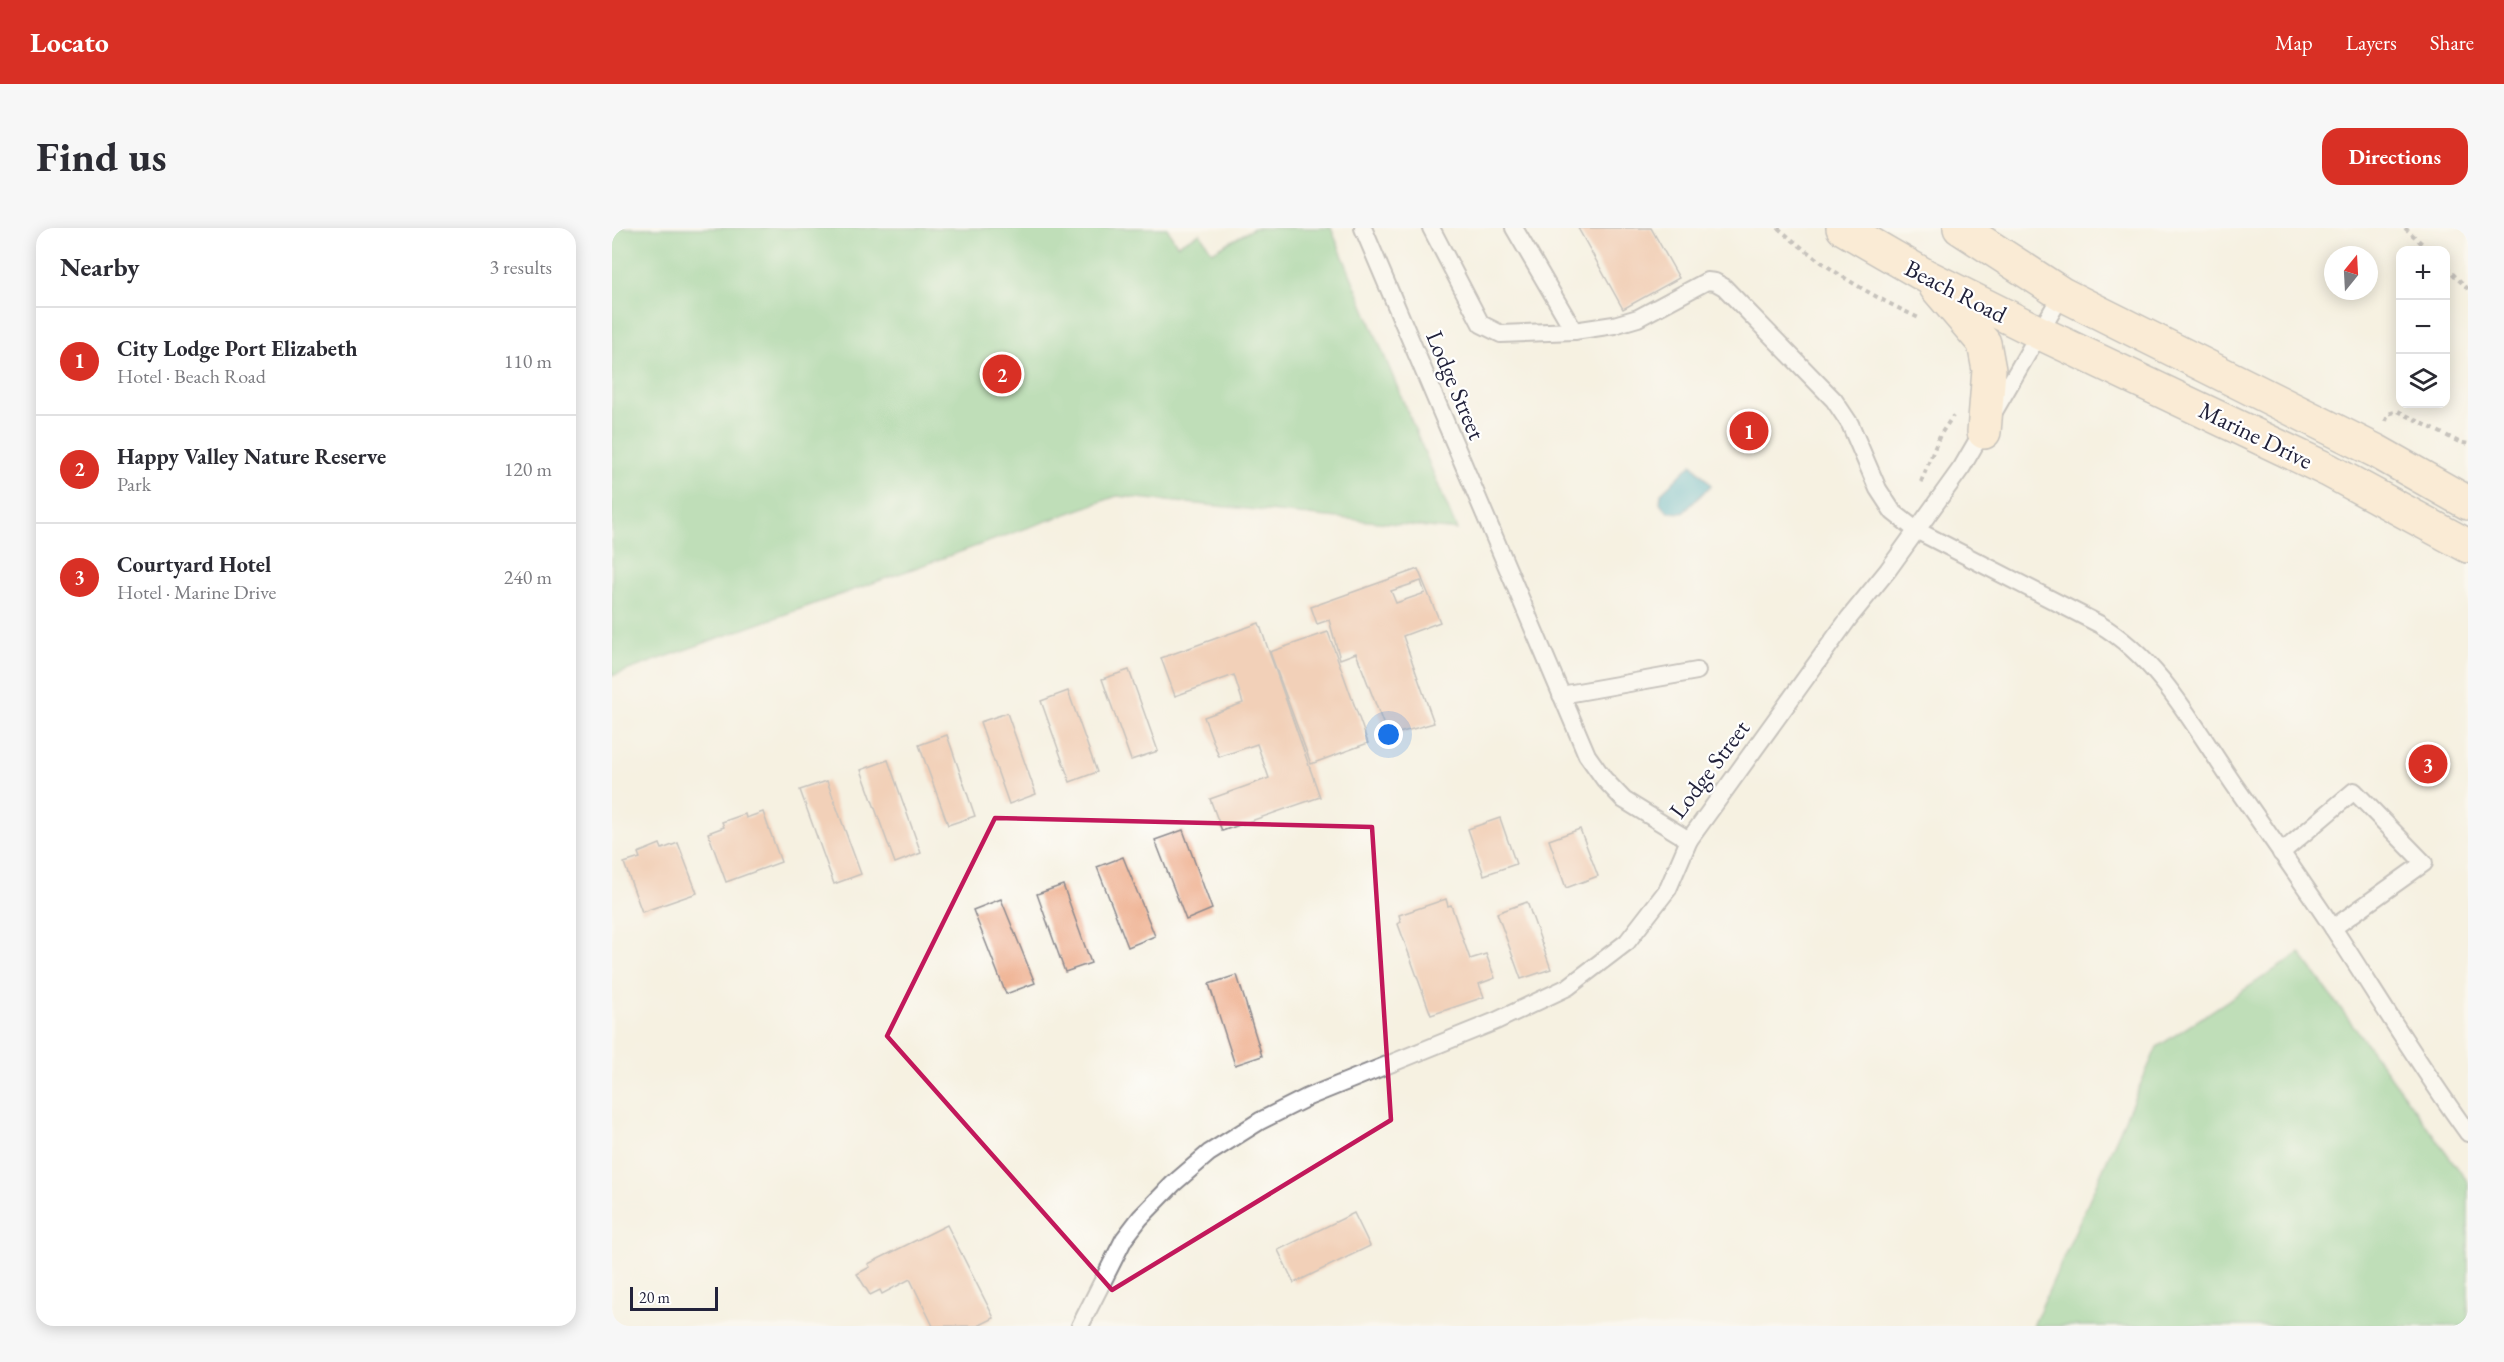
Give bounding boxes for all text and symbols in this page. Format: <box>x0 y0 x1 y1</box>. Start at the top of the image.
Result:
text: Locato <box>30 24 109 60</box>
text: Map <box>2275 29 2313 56</box>
text: Layers <box>2346 29 2397 56</box>
text: Share <box>2430 29 2474 56</box>
button: Directions <box>2322 128 2468 185</box>
text: Find us <box>36 129 167 184</box>
north arrow <box>2324 246 2378 300</box>
map controls <box>2396 246 2450 408</box>
button: + <box>2396 246 2450 300</box>
text: Nearby <box>60 250 140 284</box>
street label: Beach Road <box>1900 252 2013 330</box>
text: 3 results <box>489 254 552 280</box>
button: − <box>2396 300 2450 354</box>
street label: Lodge Street <box>1419 326 1493 445</box>
text: City Lodge Port Elizabeth <box>117 334 357 363</box>
text: 1 <box>74 348 85 374</box>
text: 110 m <box>504 348 552 374</box>
pin: 2 <box>982 352 1022 396</box>
button: layers <box>2396 354 2450 408</box>
text: Hotel · Beach Road <box>117 363 266 389</box>
street label: Marine Drive <box>2194 394 2318 476</box>
pin: 1 <box>1730 408 1768 454</box>
text: Happy Valley Nature Reserve <box>117 442 386 471</box>
text: 2 <box>74 456 85 482</box>
text: 120 m <box>504 456 552 482</box>
text: Park <box>117 471 151 497</box>
text: Courtyard Hotel <box>117 550 271 579</box>
text: 3 <box>74 564 85 590</box>
text: 240 m <box>504 564 552 590</box>
text: Hotel · Marine Drive <box>117 579 276 605</box>
street label: Lodge Street <box>1662 713 1756 824</box>
your location <box>1374 720 1403 749</box>
pin: 3 <box>2408 742 2448 786</box>
scale bar <box>630 1284 718 1312</box>
text: 20 m <box>639 1287 670 1308</box>

